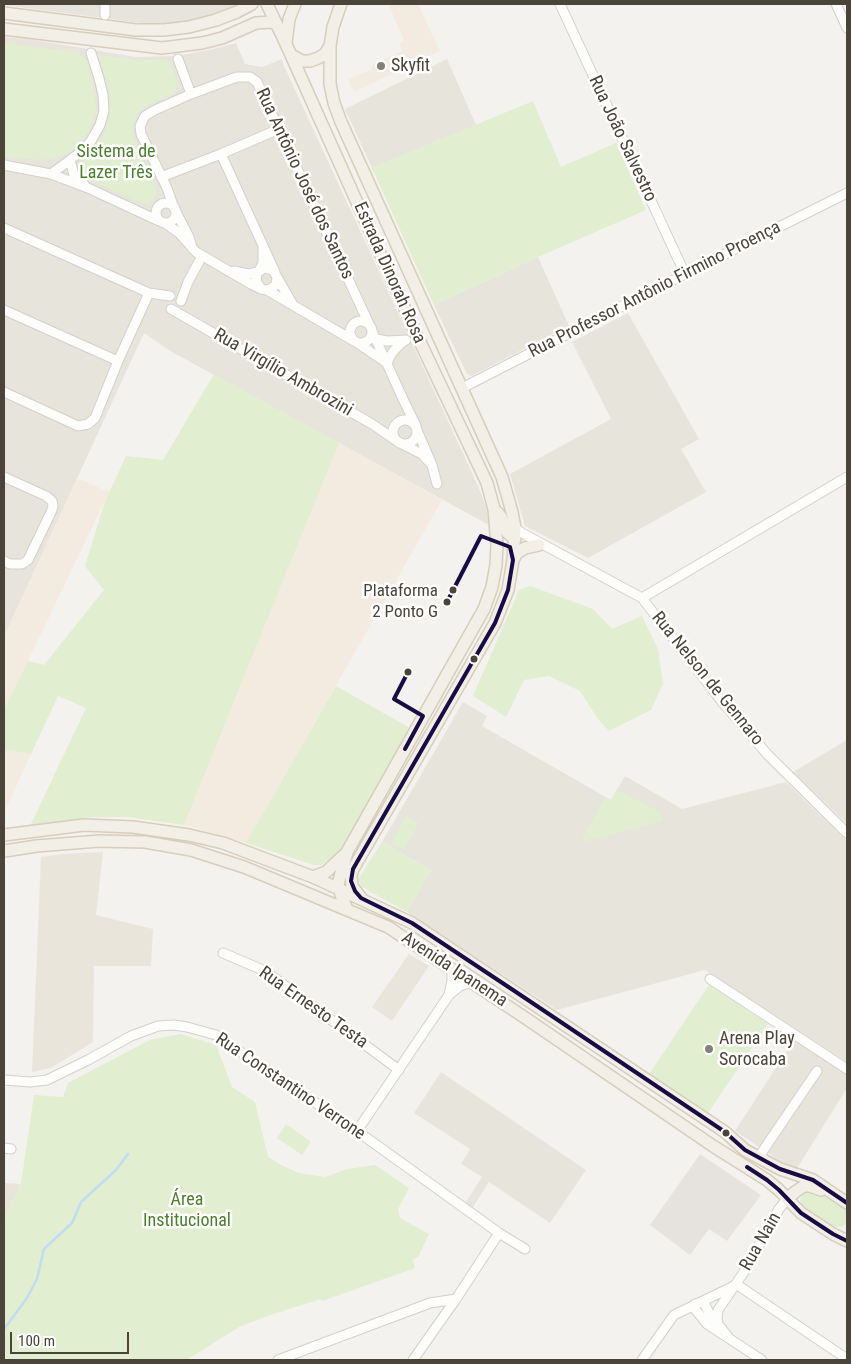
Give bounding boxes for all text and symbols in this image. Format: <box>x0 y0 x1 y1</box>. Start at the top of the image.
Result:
place label: Skyfit <box>391 55 430 77</box>
marker: Skyfit <box>375 60 387 72</box>
street label: Rua João Salvestro <box>583 73 661 205</box>
street label: Rua Antônio José dos Santos <box>250 85 358 283</box>
park label: Sistema de Lazer Três <box>76 141 156 183</box>
street label: Estrada Dinorah Rosa <box>348 199 430 347</box>
street label: Rua Professor Antônio Firmino Proença <box>525 217 785 363</box>
street label: Rua Virgílio Ambrozini <box>210 324 356 422</box>
place label: Plataforma 2 Ponto G <box>363 582 438 622</box>
unlabelled marker <box>448 585 458 595</box>
marker: Plataforma 2 Ponto G <box>442 597 452 607</box>
street label: Rua Nelson de Gennaro <box>646 608 768 750</box>
unlabelled marker <box>469 654 479 664</box>
unlabelled marker <box>403 667 413 677</box>
street label: Avenida Ipanema <box>397 928 511 1012</box>
street label: Rua Ernesto Testa <box>254 962 372 1054</box>
place label: Arena Play Sorocaba <box>719 1028 795 1070</box>
street label: Rua Constantino Verrone <box>211 1029 369 1145</box>
marker: Arena Play Sorocaba <box>703 1043 715 1055</box>
unlabelled marker <box>721 1128 731 1138</box>
park label: Área Institucional <box>143 1189 231 1232</box>
street label: Rua Nain <box>736 1209 786 1275</box>
scale bar <box>12 1322 131 1354</box>
text: 100 m <box>18 1332 55 1350</box>

